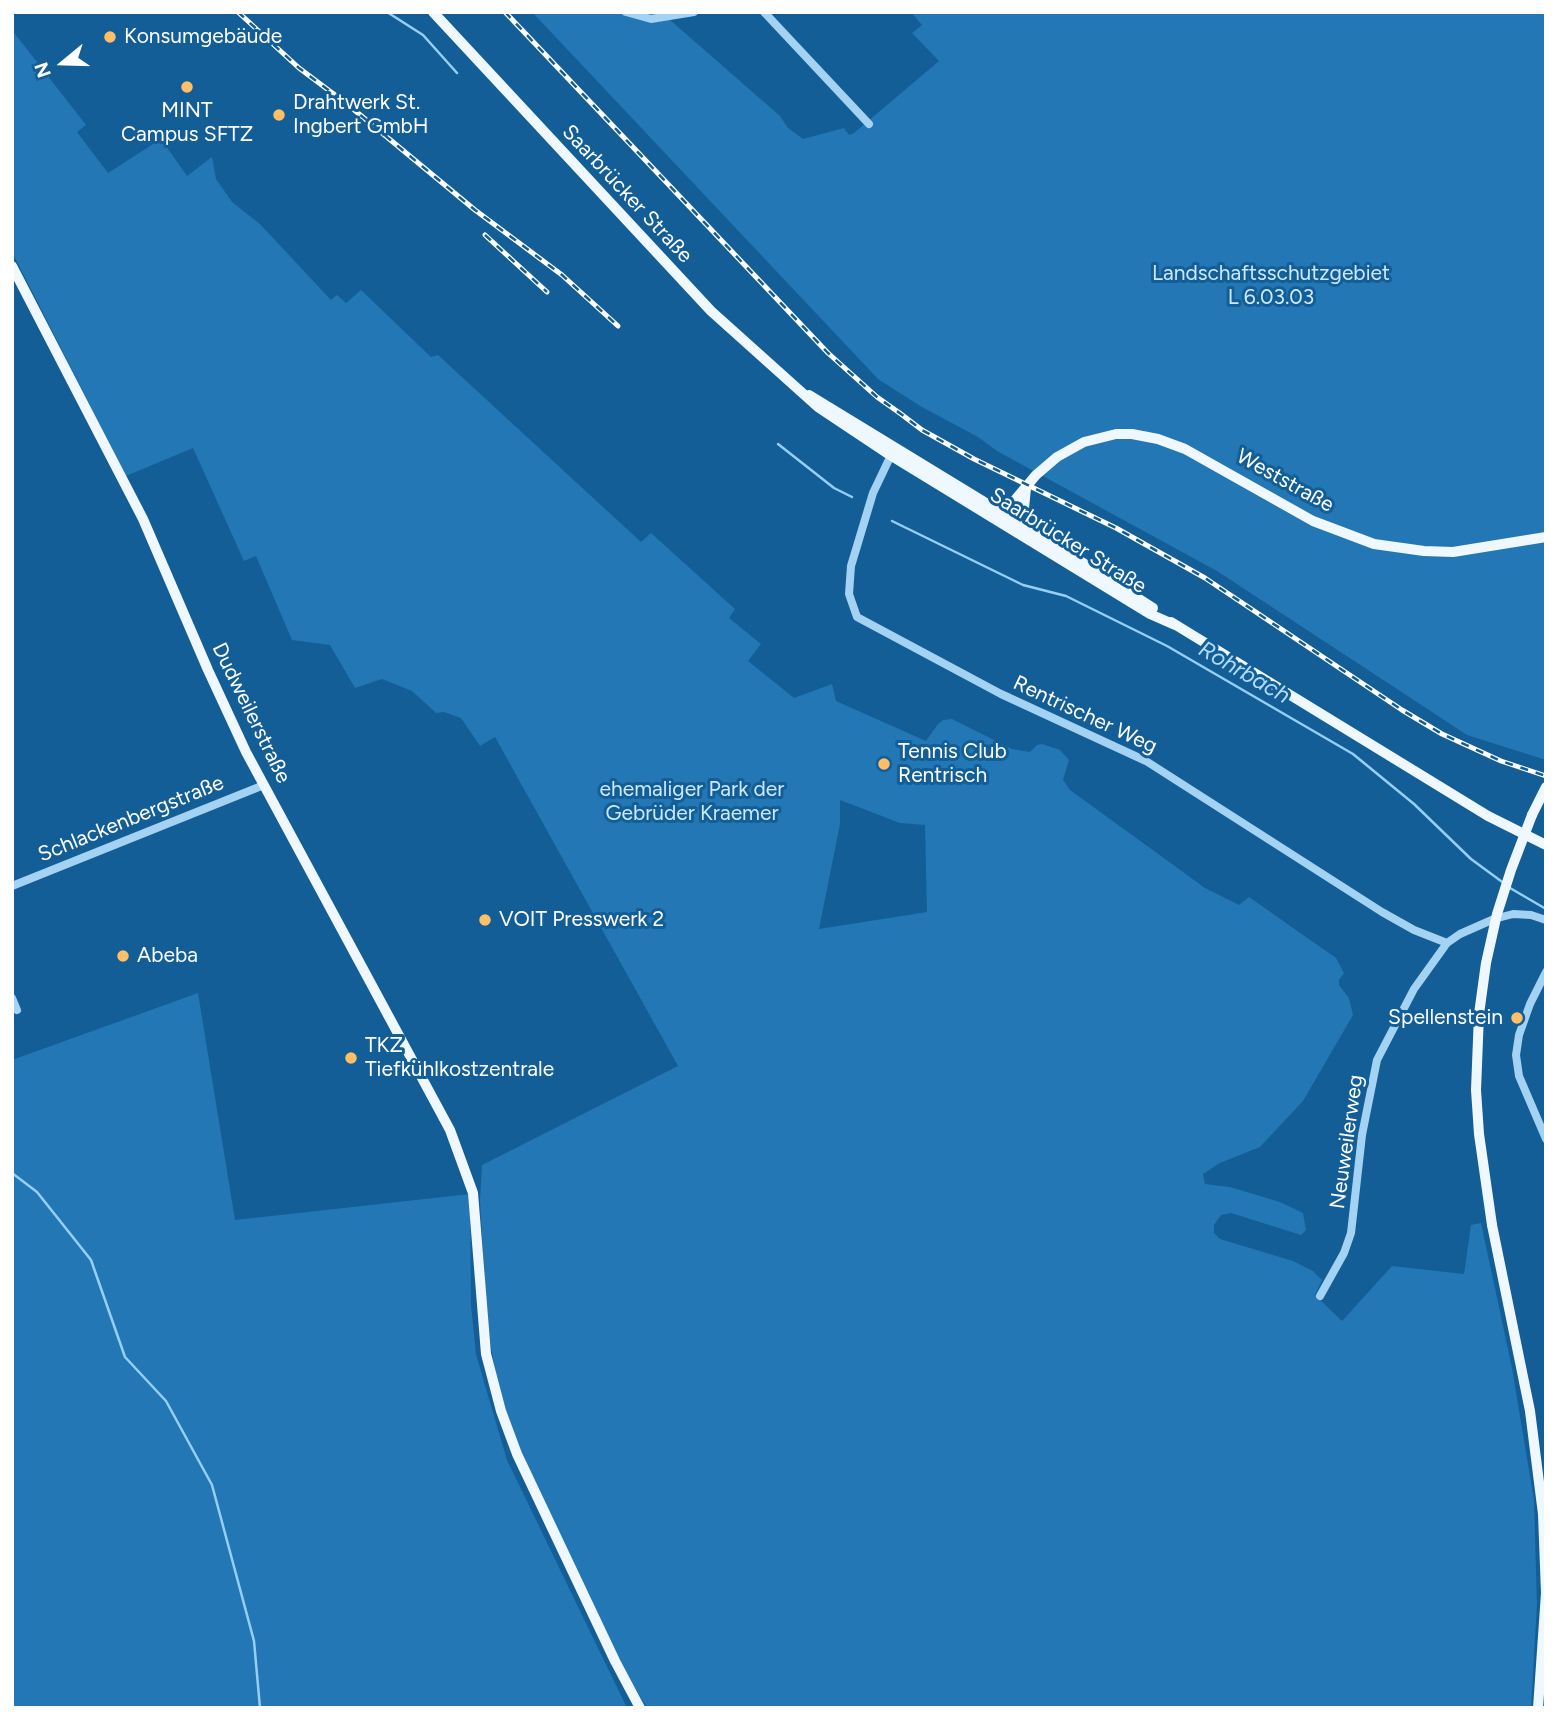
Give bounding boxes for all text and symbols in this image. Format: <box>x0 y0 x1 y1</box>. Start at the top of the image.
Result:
place label: Konsumgebäude <box>124 24 282 50</box>
north arrow <box>28 28 98 98</box>
marker: Konsumgebäude <box>102 29 118 45</box>
text: N <box>29 59 56 81</box>
marker: MINT Campus SFTZ <box>179 79 195 95</box>
place label: Drahtwerk St. Ingbert GmbH <box>293 90 429 140</box>
place label: MINT Campus SFTZ <box>121 98 253 148</box>
marker: Drahtwerk St. Ingbert GmbH <box>271 107 287 123</box>
street label: Saarbrücker Straße <box>557 120 697 268</box>
park label: Landschaftsschutzgebiet L 6.03.03 <box>1152 261 1390 311</box>
street label: Weststraße <box>1232 444 1338 518</box>
street label: Saarbrücker Straße <box>985 483 1151 599</box>
water label: Rohrbach <box>1193 636 1295 710</box>
street label: Dudweilerstraße <box>206 639 296 787</box>
street label: Rentrischer Weg <box>1009 671 1161 759</box>
place label: Tennis Club Rentrisch <box>898 739 1007 789</box>
marker: Tennis Club Rentrisch <box>876 756 892 772</box>
street label: Schlackenbergstraße <box>35 770 227 868</box>
park label: ehemaliger Park der Gebrüder Kraemer <box>600 777 784 827</box>
place label: VOIT Presswerk 2 <box>499 907 664 933</box>
marker: VOIT Presswerk 2 <box>477 912 493 928</box>
place label: Abeba <box>137 943 198 969</box>
marker: Abeba <box>115 948 131 964</box>
place label: Spellenstein <box>1388 1005 1503 1031</box>
marker: Spellenstein <box>1509 1010 1525 1026</box>
place label: TKZ Tiefkühlkostzentrale <box>365 1033 554 1083</box>
marker: TKZ Tiefkühlkostzentrale <box>343 1050 359 1066</box>
street label: Neuweilerweg <box>1325 1073 1369 1211</box>

